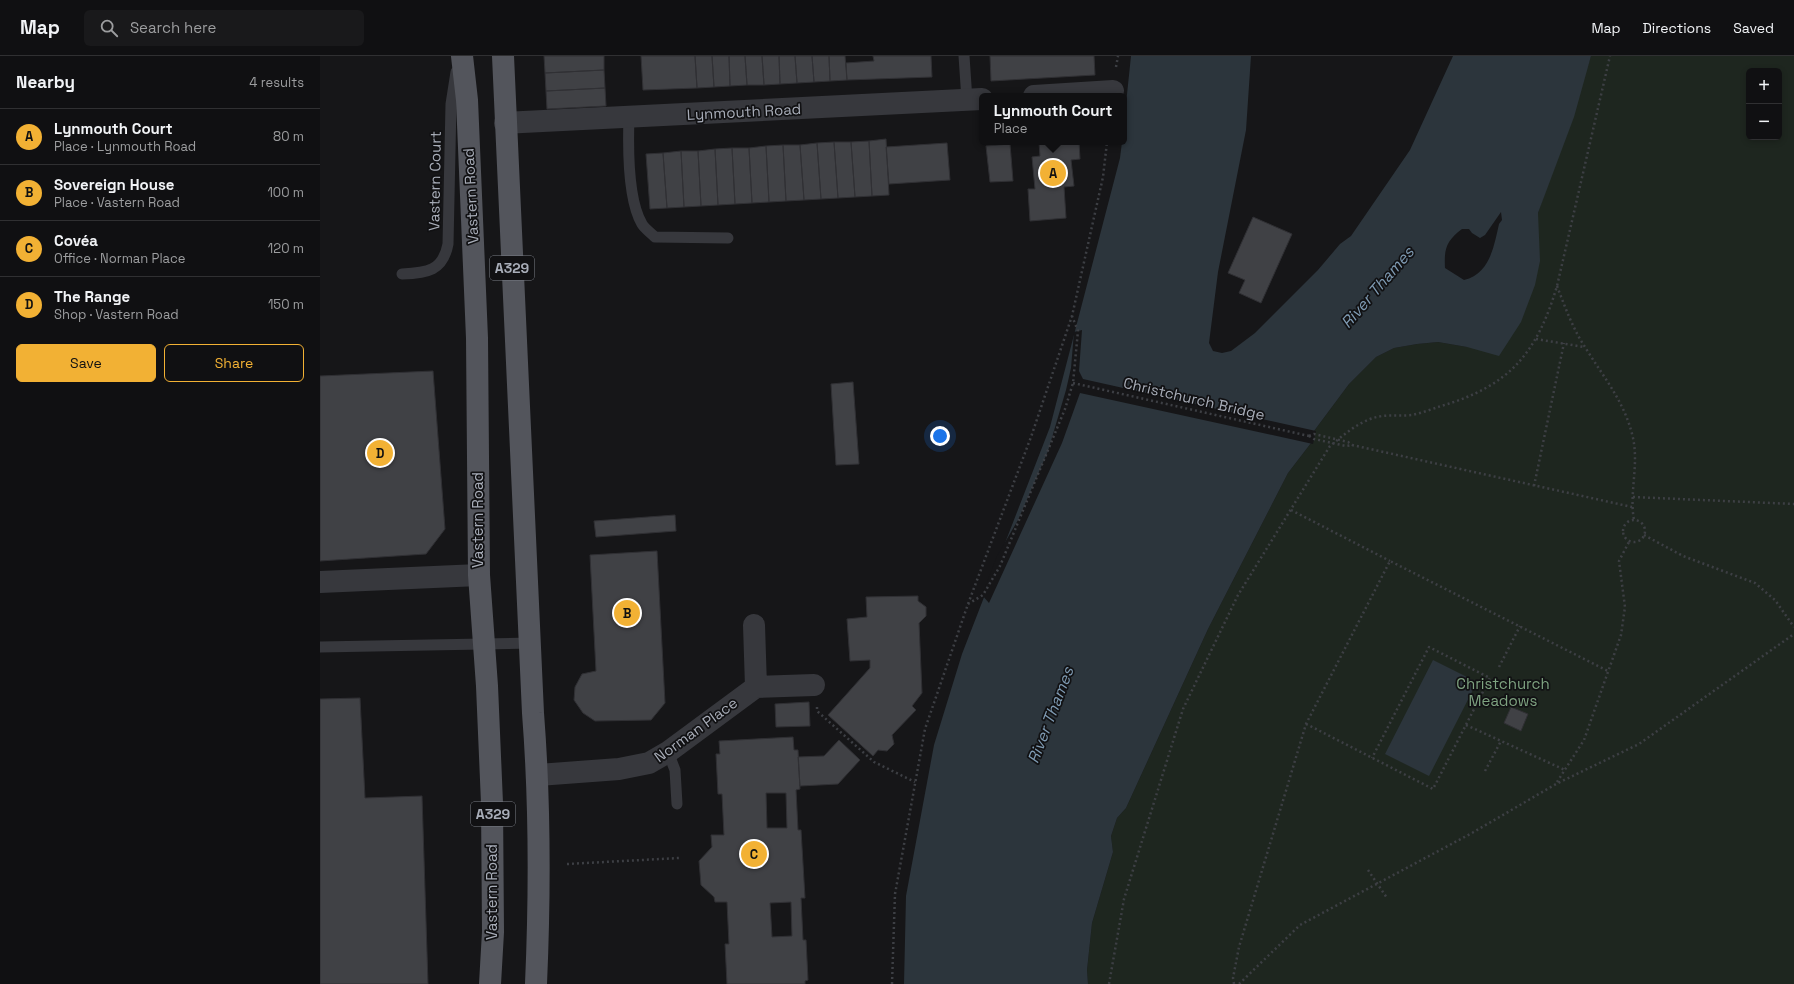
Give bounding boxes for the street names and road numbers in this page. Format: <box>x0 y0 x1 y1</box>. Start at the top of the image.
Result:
street label: Lynmouth Road <box>686 99 802 124</box>
street label: Vastern Court <box>424 131 445 231</box>
street label: Vastern Road <box>458 148 483 245</box>
road number: A329 <box>490 256 534 280</box>
street label: Christchurch Bridge <box>1122 373 1267 424</box>
street label: Vastern Road <box>468 472 487 568</box>
street label: Norman Place <box>650 693 741 766</box>
road number: A329 <box>471 802 515 826</box>
street label: Vastern Road <box>482 844 501 940</box>

